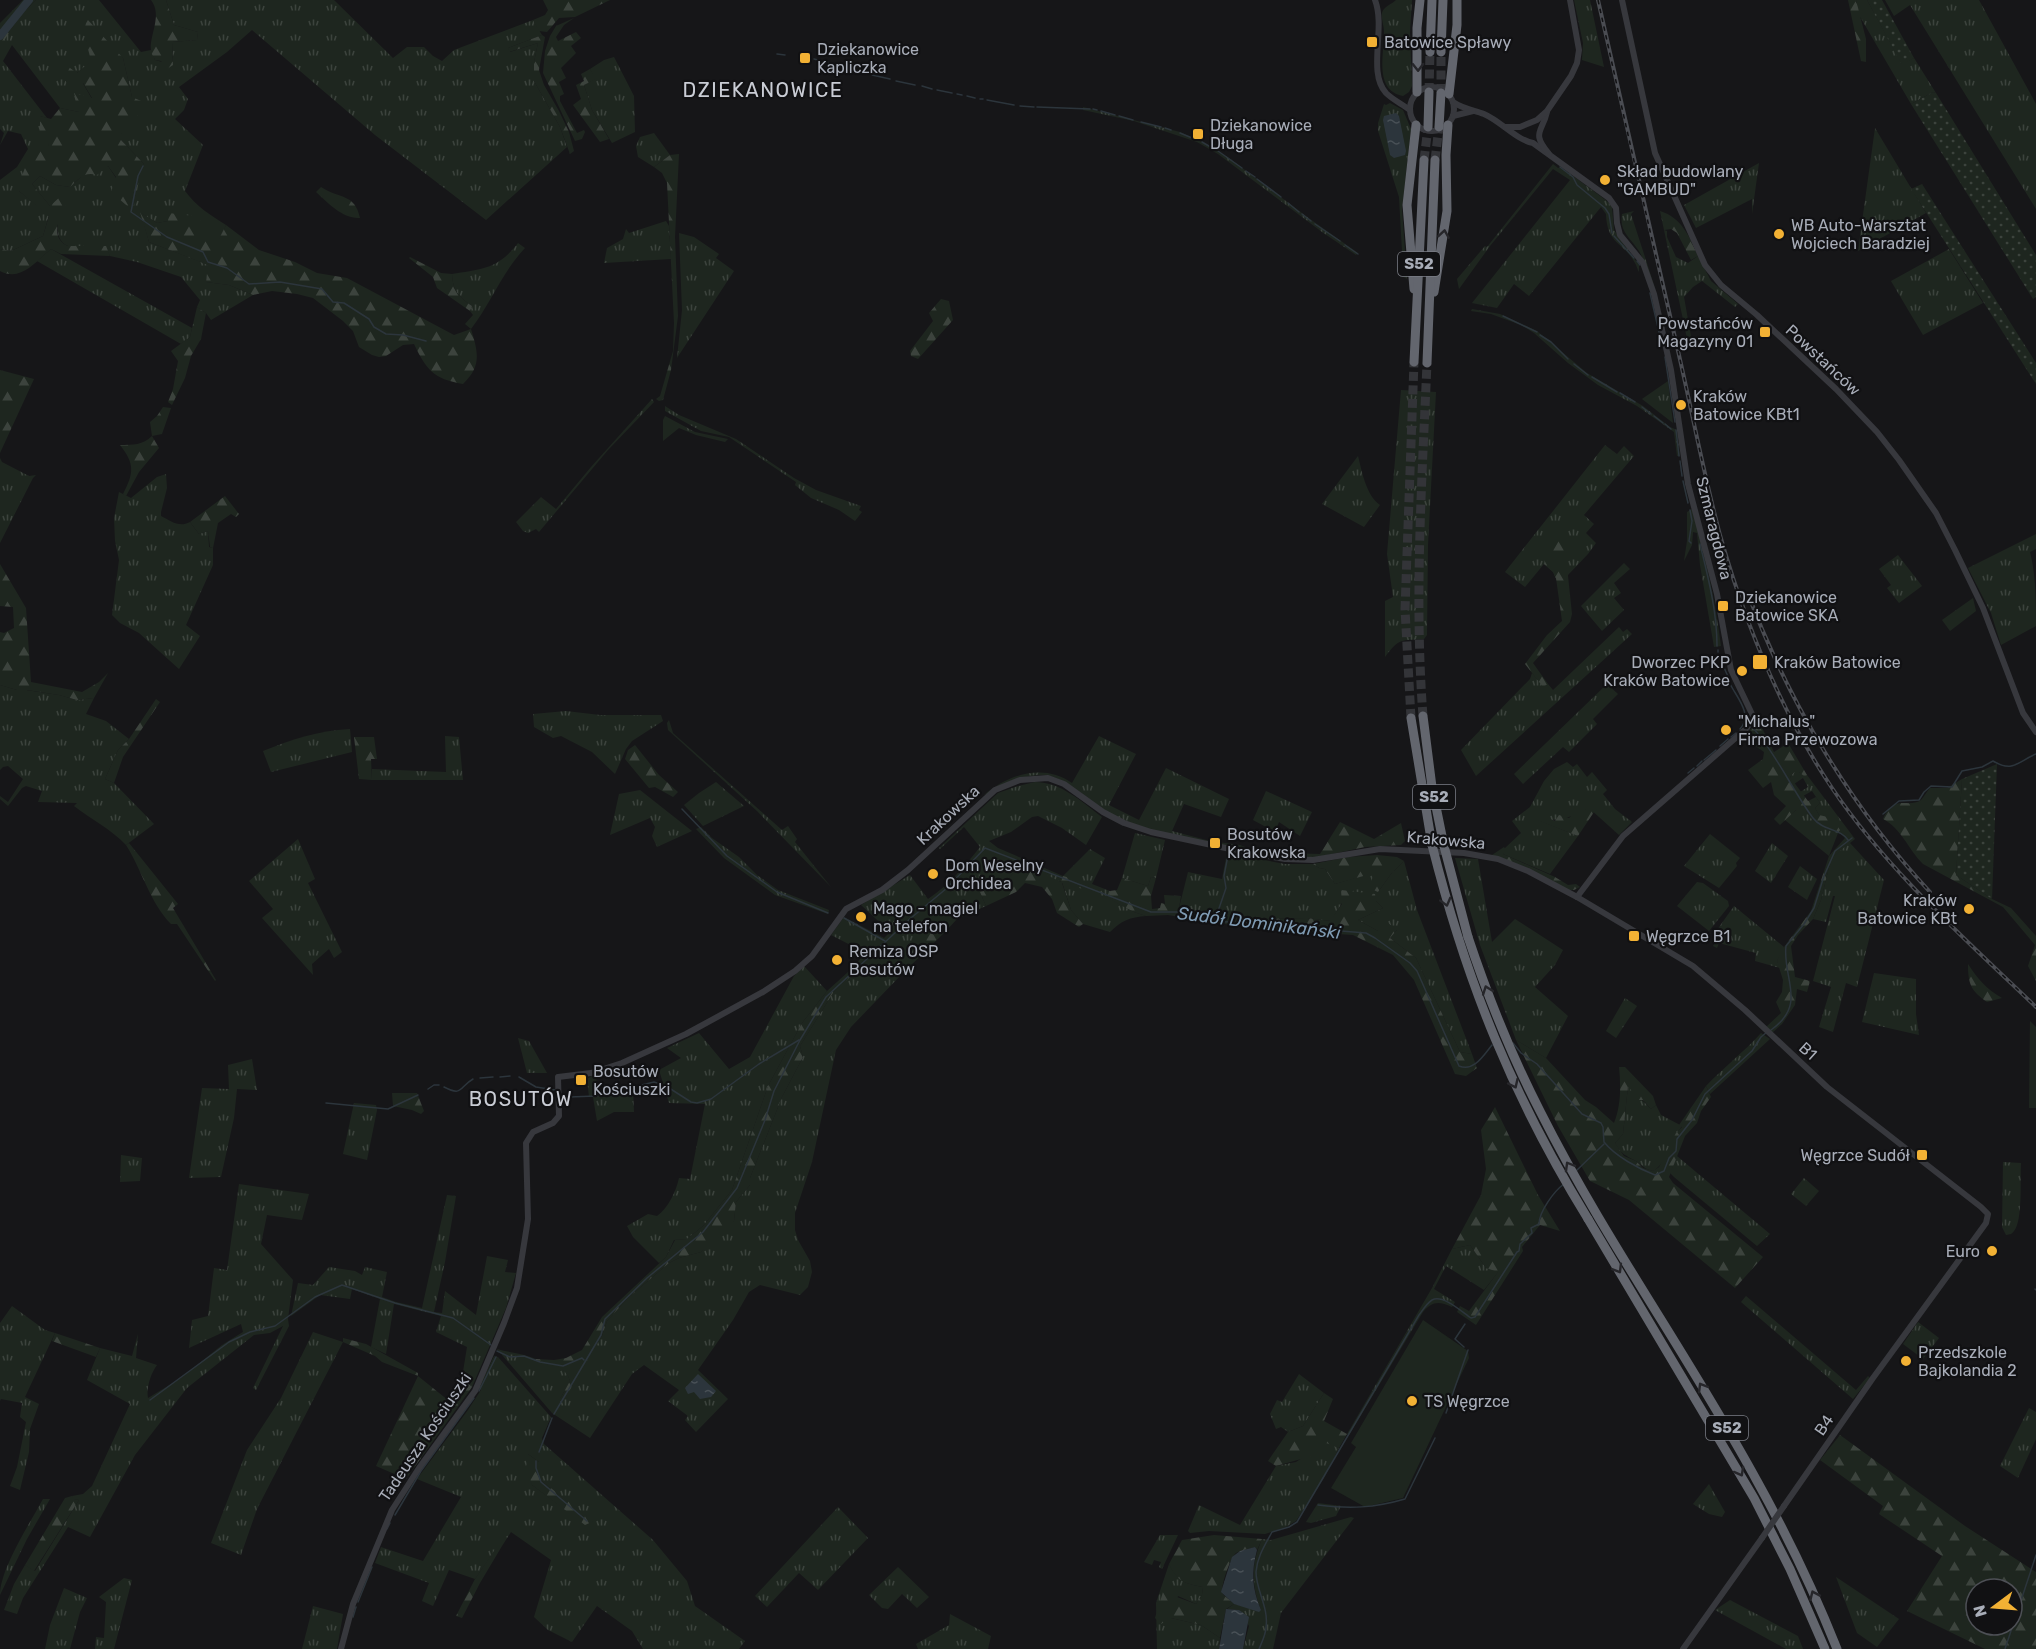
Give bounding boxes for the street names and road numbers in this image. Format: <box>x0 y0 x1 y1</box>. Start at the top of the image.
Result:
road number: S52 <box>1398 252 1440 276</box>
street label: Powstańców <box>1782 321 1864 400</box>
street label: Szmaragdowa <box>1692 475 1736 581</box>
street label: Krakowska <box>913 781 983 849</box>
road number: S52 <box>1413 785 1455 809</box>
street label: Krakowska <box>1406 827 1486 853</box>
street label: B1 <box>1795 1038 1821 1064</box>
street label: Tadeusza Kościuszki <box>375 1369 475 1505</box>
street label: B4 <box>1810 1411 1838 1439</box>
road number: S52 <box>1706 1416 1748 1440</box>

